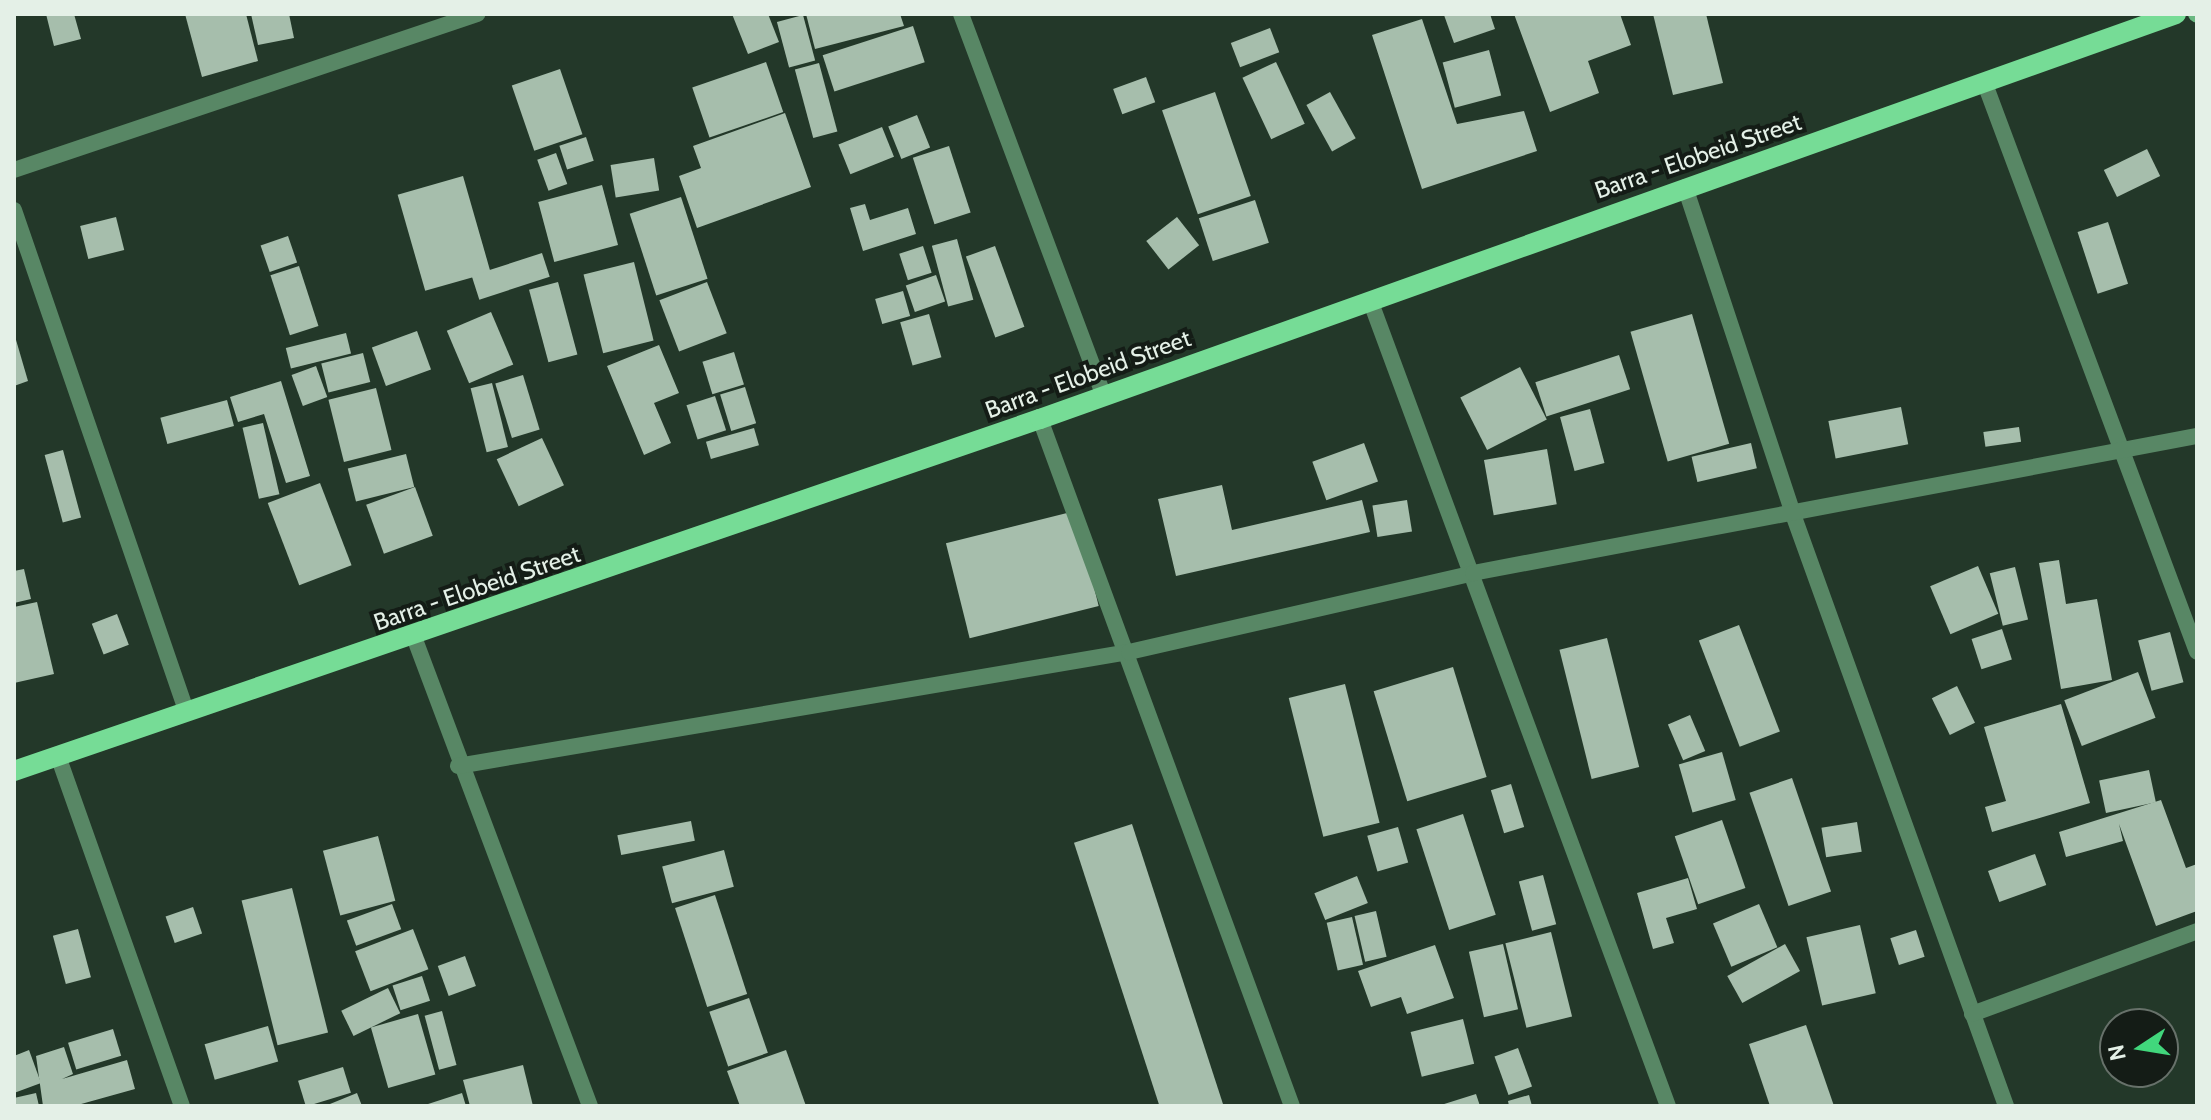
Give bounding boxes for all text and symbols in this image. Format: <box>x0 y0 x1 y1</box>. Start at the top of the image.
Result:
street label: Barra - Elobeid Street <box>1591 107 1805 205</box>
street label: Barra - Elobeid Street <box>981 323 1195 425</box>
street label: Barra - Elobeid Street <box>370 539 584 637</box>
north arrow <box>2099 1008 2179 1088</box>
text: N <box>2102 1042 2132 1063</box>

